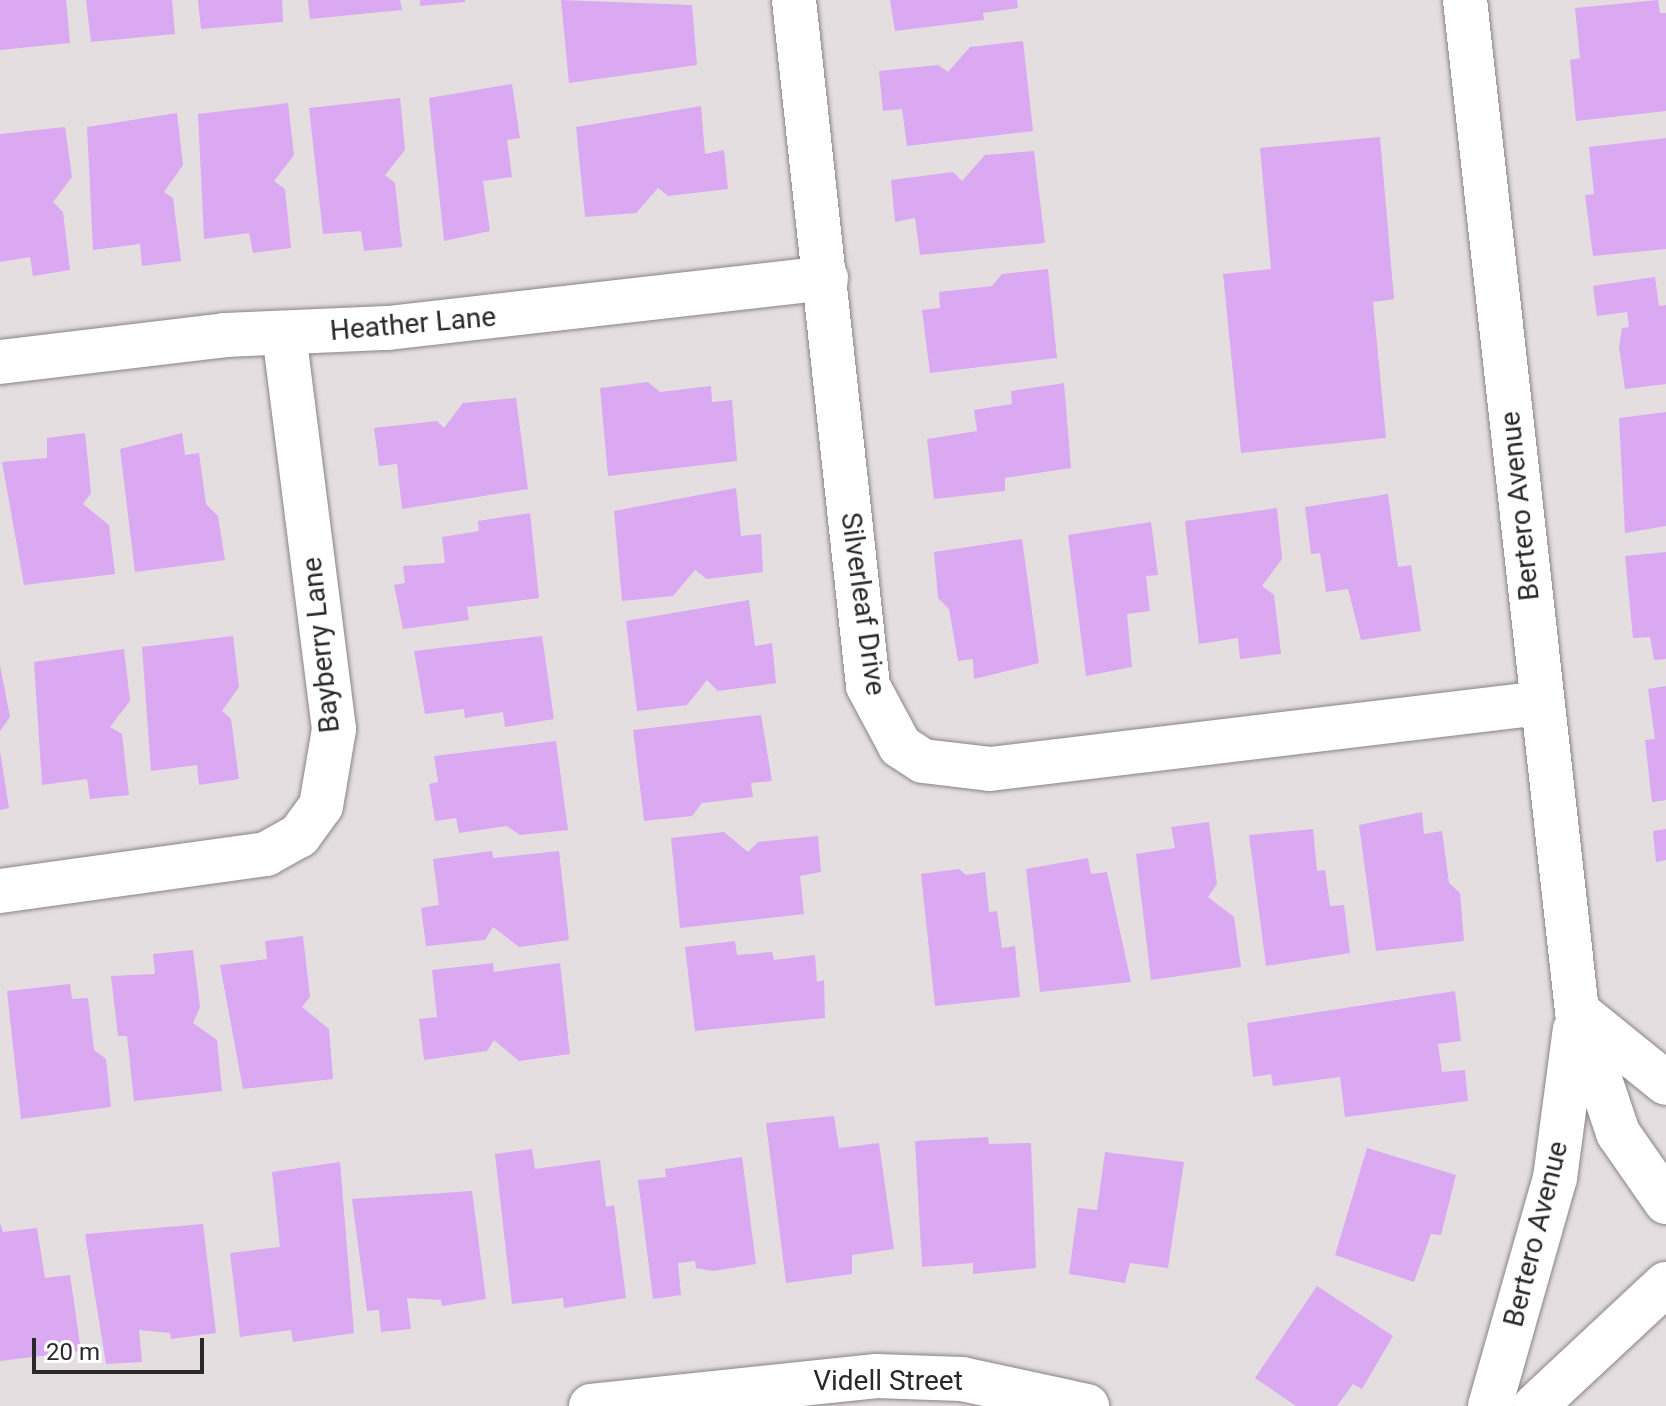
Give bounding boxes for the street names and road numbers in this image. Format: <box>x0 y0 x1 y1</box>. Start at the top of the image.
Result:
street label: Heather Lane <box>329 300 497 348</box>
street label: Bertero Avenue <box>1493 410 1547 602</box>
street label: Silverleaf Drive <box>834 510 892 698</box>
street label: Bayberry Lane <box>295 556 347 734</box>
street label: Bertero Avenue <box>1497 1138 1575 1330</box>
street label: Videll Street <box>813 1364 963 1398</box>

